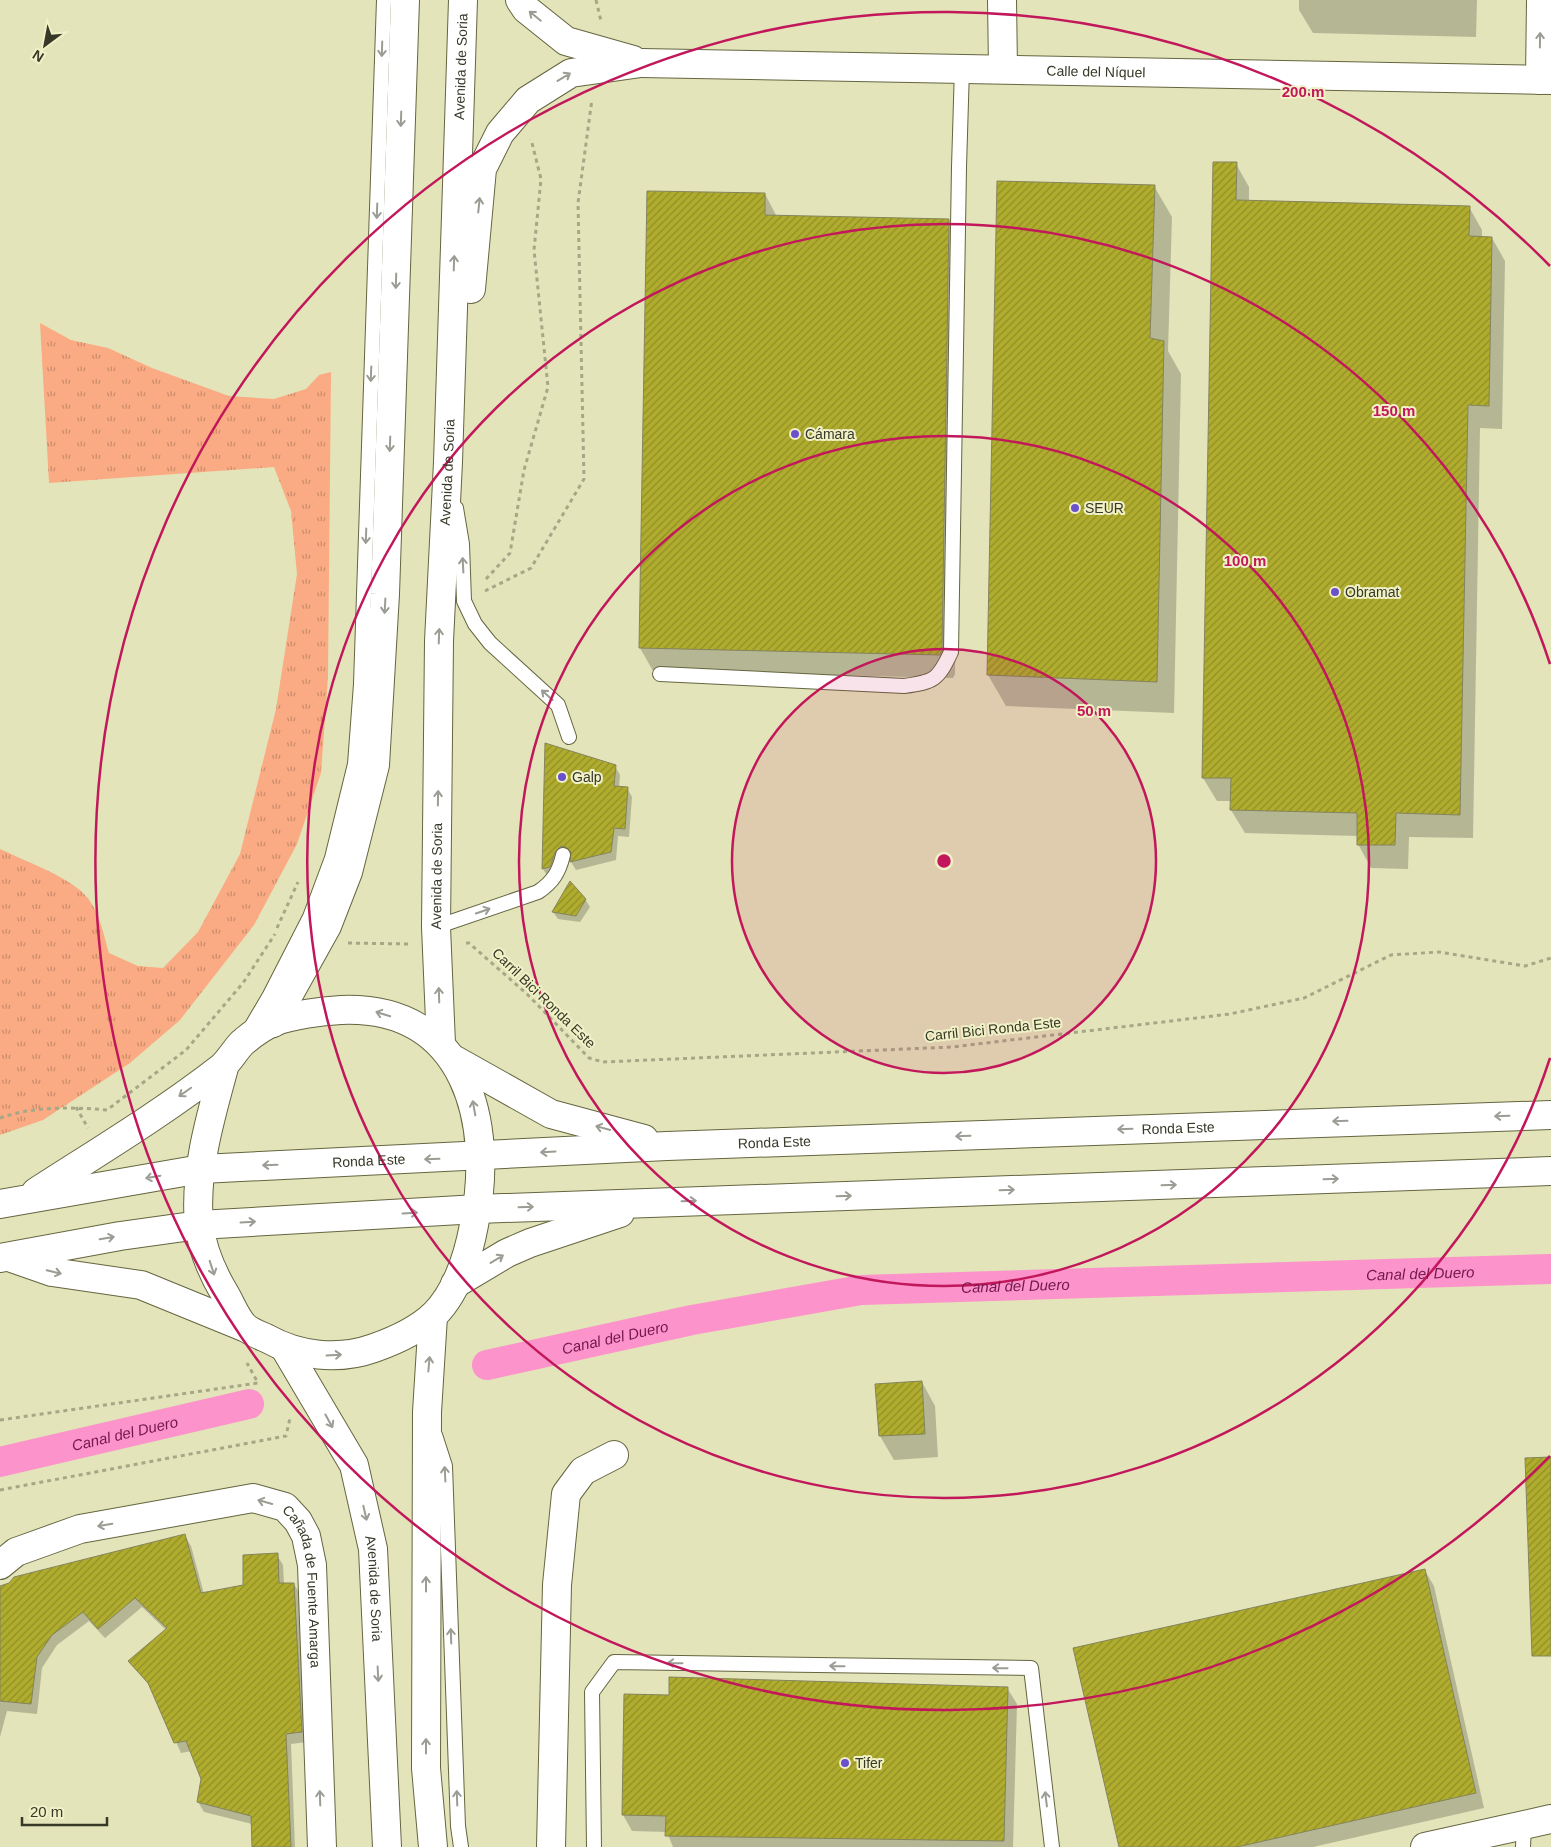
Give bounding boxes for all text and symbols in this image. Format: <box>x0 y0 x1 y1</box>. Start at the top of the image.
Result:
one-way arrow <box>529 10 542 21</box>
street label: Avenida de Soria <box>451 13 471 120</box>
north arrow <box>20 20 70 70</box>
one-way arrow <box>1536 32 1545 48</box>
one-way arrow <box>378 40 387 56</box>
text: N <box>30 47 47 65</box>
street label: Calle del Níquel <box>1046 63 1146 80</box>
one-way arrow <box>557 72 571 82</box>
text: 200 m <box>1282 83 1324 100</box>
one-way arrow <box>397 110 406 126</box>
one-way arrow <box>474 197 484 213</box>
one-way arrow <box>372 202 382 219</box>
one-way arrow <box>450 256 459 272</box>
one-way arrow <box>391 272 401 289</box>
one-way arrow <box>367 365 376 381</box>
text: 150 m <box>1373 402 1415 419</box>
street label: Avenida de Soria <box>437 419 457 526</box>
place label: Cámara <box>805 426 855 442</box>
marker: Cámara <box>789 428 801 440</box>
one-way arrow <box>386 435 395 451</box>
place label: SEUR <box>1085 500 1124 516</box>
marker: SEUR <box>1069 502 1081 514</box>
one-way arrow <box>361 528 371 544</box>
text: 100 m <box>1224 552 1266 569</box>
one-way arrow <box>458 558 467 574</box>
place label: Obramat <box>1345 584 1400 600</box>
marker: Obramat <box>1329 586 1341 598</box>
one-way arrow <box>380 598 389 614</box>
one-way arrow <box>435 628 444 644</box>
one-way arrow <box>540 689 553 701</box>
text: 50 m <box>1077 702 1111 719</box>
place label: Galp <box>572 769 602 785</box>
marker: Galp <box>556 771 568 783</box>
one-way arrow <box>433 790 443 806</box>
street label: Avenida de Soria <box>428 823 445 929</box>
centre of rings <box>935 852 953 870</box>
one-way arrow <box>474 906 490 915</box>
street label: Carril Bici Ronda Este <box>489 945 599 1051</box>
one-way arrow <box>435 988 444 1004</box>
one-way arrow <box>375 1008 391 1018</box>
street label: Carril Bici Ronda Este <box>924 1014 1062 1044</box>
one-way arrow <box>178 1087 192 1097</box>
one-way arrow <box>468 1101 478 1117</box>
one-way arrow <box>1495 1112 1511 1121</box>
one-way arrow <box>1332 1116 1348 1126</box>
street label: Ronda Este <box>1141 1119 1215 1137</box>
one-way arrow <box>595 1123 611 1133</box>
one-way arrow <box>1117 1125 1133 1134</box>
one-way arrow <box>955 1131 971 1140</box>
street label: Ronda Este <box>737 1133 811 1152</box>
one-way arrow <box>541 1148 557 1157</box>
street label: Ronda Este <box>332 1151 406 1171</box>
one-way arrow <box>425 1154 441 1163</box>
one-way arrow <box>262 1161 278 1170</box>
one-way arrow <box>146 1172 162 1182</box>
one-way arrow <box>1323 1174 1339 1183</box>
one-way arrow <box>1161 1180 1177 1189</box>
one-way arrow <box>998 1186 1014 1195</box>
one-way arrow <box>836 1191 852 1201</box>
one-way arrow <box>680 1197 696 1206</box>
one-way arrow <box>518 1203 534 1212</box>
one-way arrow <box>402 1208 418 1217</box>
one-way arrow <box>240 1218 256 1227</box>
one-way arrow <box>99 1233 115 1243</box>
one-way arrow <box>489 1254 503 1264</box>
one-way arrow <box>208 1260 217 1275</box>
water label: Canal del Duero <box>1366 1263 1475 1283</box>
one-way arrow <box>45 1268 61 1277</box>
water label: Canal del Duero <box>961 1275 1070 1295</box>
water label: Canal del Duero <box>560 1317 670 1357</box>
one-way arrow <box>326 1351 342 1360</box>
one-way arrow <box>424 1356 434 1372</box>
water label: Canal del Duero <box>70 1412 179 1454</box>
one-way arrow <box>325 1414 335 1428</box>
one-way arrow <box>441 1466 450 1482</box>
one-way arrow <box>257 1496 273 1506</box>
street label: Cañada de Fuente Amarga <box>279 1502 324 1668</box>
one-way arrow <box>361 1504 370 1520</box>
one-way arrow <box>98 1520 114 1530</box>
street label: Avenida de Soria <box>362 1534 385 1642</box>
one-way arrow <box>421 1576 431 1592</box>
one-way arrow <box>447 1628 456 1644</box>
one-way arrow <box>667 1658 684 1668</box>
one-way arrow <box>830 1661 846 1671</box>
one-way arrow <box>992 1663 1008 1673</box>
one-way arrow <box>374 1666 383 1682</box>
one-way arrow <box>421 1738 431 1754</box>
place label: Tifer <box>855 1755 883 1771</box>
marker: Tifer <box>839 1757 851 1769</box>
one-way arrow <box>316 1791 325 1807</box>
one-way arrow <box>453 1791 462 1807</box>
one-way arrow <box>1041 1791 1051 1807</box>
scale bar <box>22 1794 108 1826</box>
text: 20 m <box>30 1803 63 1820</box>

